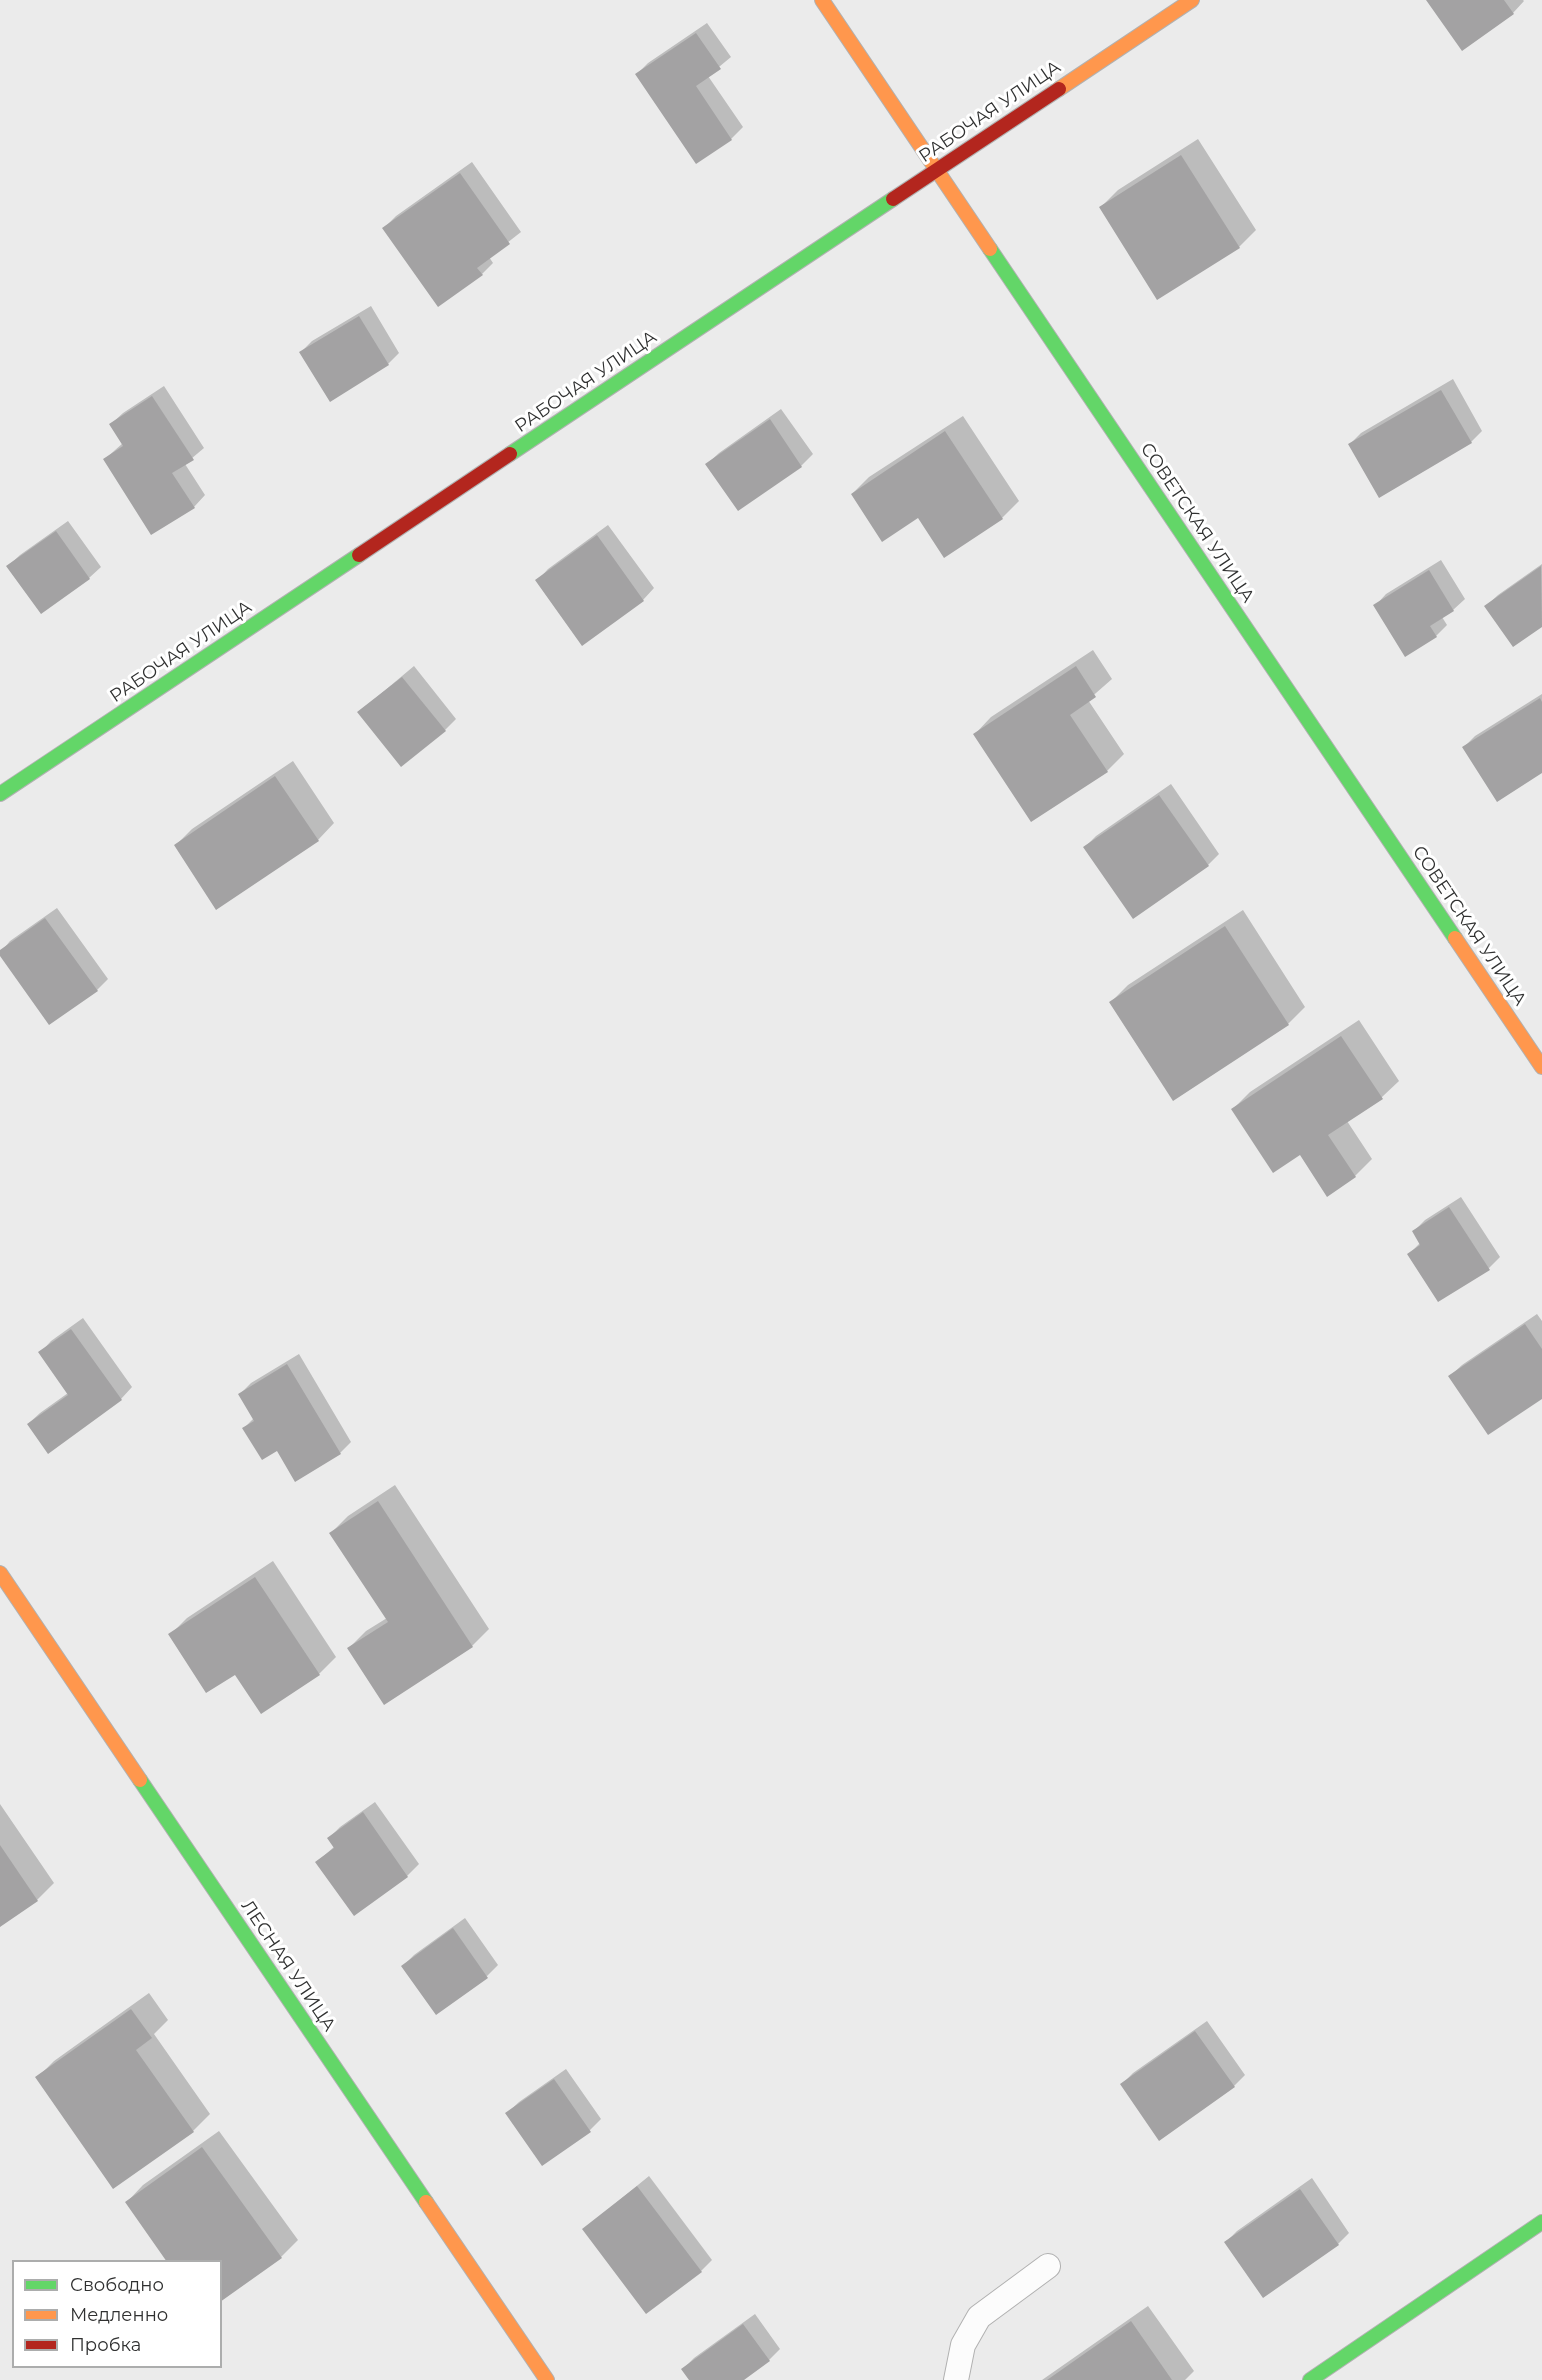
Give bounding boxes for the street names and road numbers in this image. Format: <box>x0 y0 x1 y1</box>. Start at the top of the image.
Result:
street label: РАБОЧАЯ УЛИЦА <box>915 57 1065 167</box>
street label: РАБОЧАЯ УЛИЦА <box>511 327 661 437</box>
street label: СОВЕТСКАЯ УЛИЦА <box>1135 439 1259 607</box>
street label: РАБОЧАЯ УЛИЦА <box>106 597 256 707</box>
street label: СОВЕТСКАЯ УЛИЦА <box>1407 842 1531 1010</box>
street label: ЛЕСНАЯ УЛИЦА <box>236 1896 340 2036</box>

